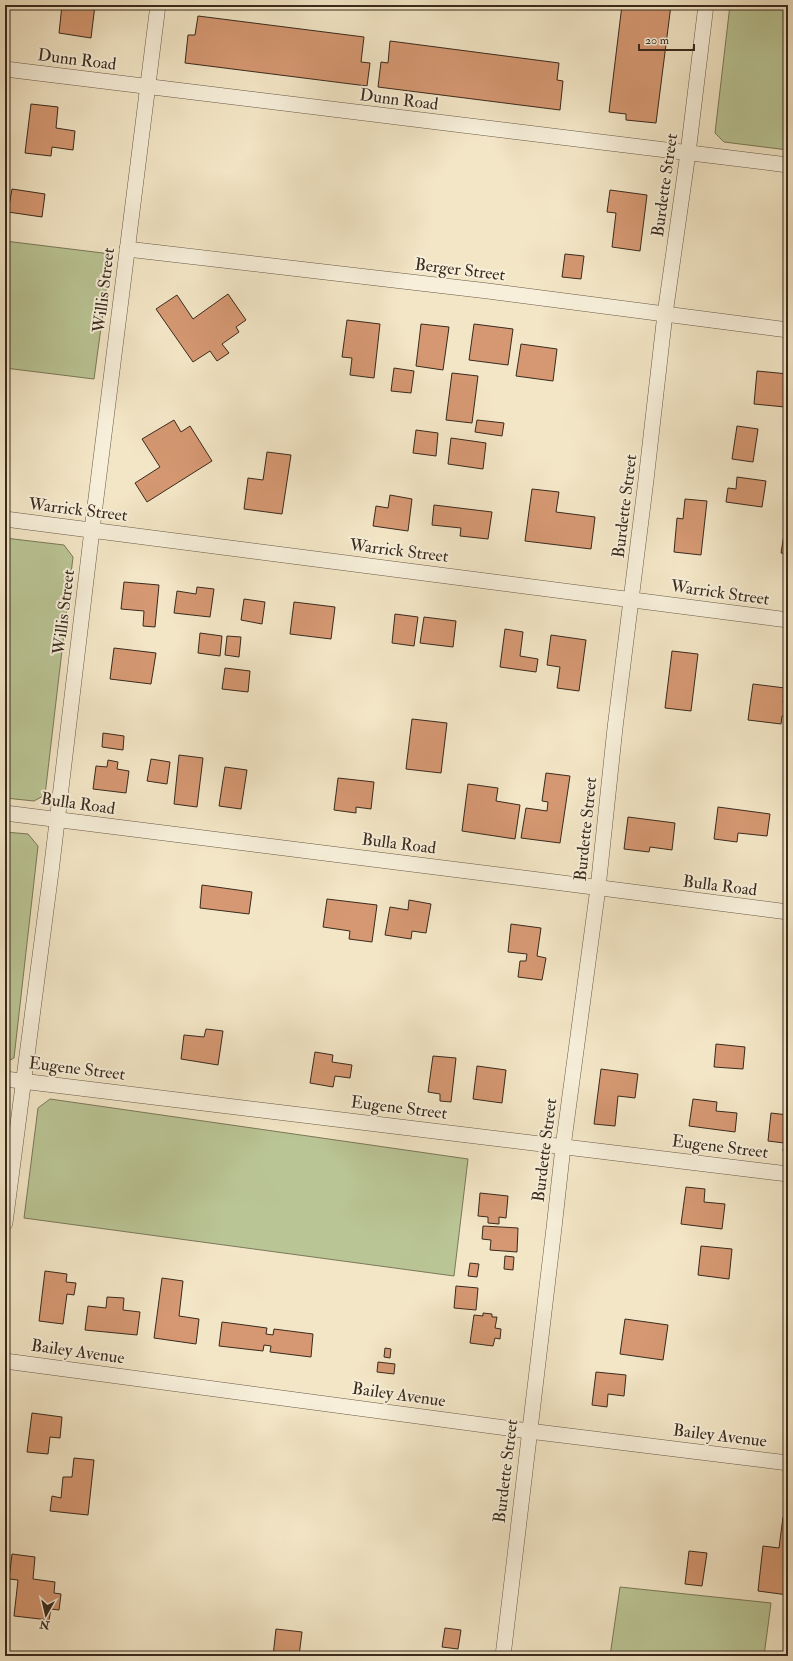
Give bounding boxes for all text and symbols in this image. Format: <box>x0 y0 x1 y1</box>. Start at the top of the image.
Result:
scale bar <box>639 26 694 52</box>
text: 20 m <box>645 33 670 48</box>
street label: Dunn Road <box>36 44 118 75</box>
street label: Dunn Road <box>358 84 440 115</box>
street label: Burdette Street <box>647 131 682 238</box>
street label: Willis Street <box>88 246 119 335</box>
street label: Berger Street <box>414 254 507 286</box>
street label: Burdette Street <box>608 453 641 559</box>
street label: Warrick Street <box>26 493 129 526</box>
street label: Warrick Street <box>347 534 450 567</box>
street label: Willis Street <box>48 568 79 657</box>
street label: Warrick Street <box>668 575 771 610</box>
street label: Burdette Street <box>570 776 601 882</box>
street label: Bulla Road <box>39 788 117 819</box>
street label: Bulla Road <box>361 829 438 859</box>
street label: Bulla Road <box>682 871 759 901</box>
street label: Eugene Street <box>28 1052 127 1085</box>
street label: Eugene Street <box>350 1091 449 1124</box>
street label: Burdette Street <box>528 1097 561 1203</box>
street label: Eugene Street <box>671 1130 770 1163</box>
street label: Bailey Avenue <box>30 1335 126 1369</box>
street label: Bailey Avenue <box>351 1378 447 1412</box>
street label: Burdette Street <box>489 1418 522 1524</box>
street label: Bailey Avenue <box>672 1419 768 1453</box>
north arrow <box>26 1595 66 1635</box>
text: N <box>38 1617 51 1632</box>

